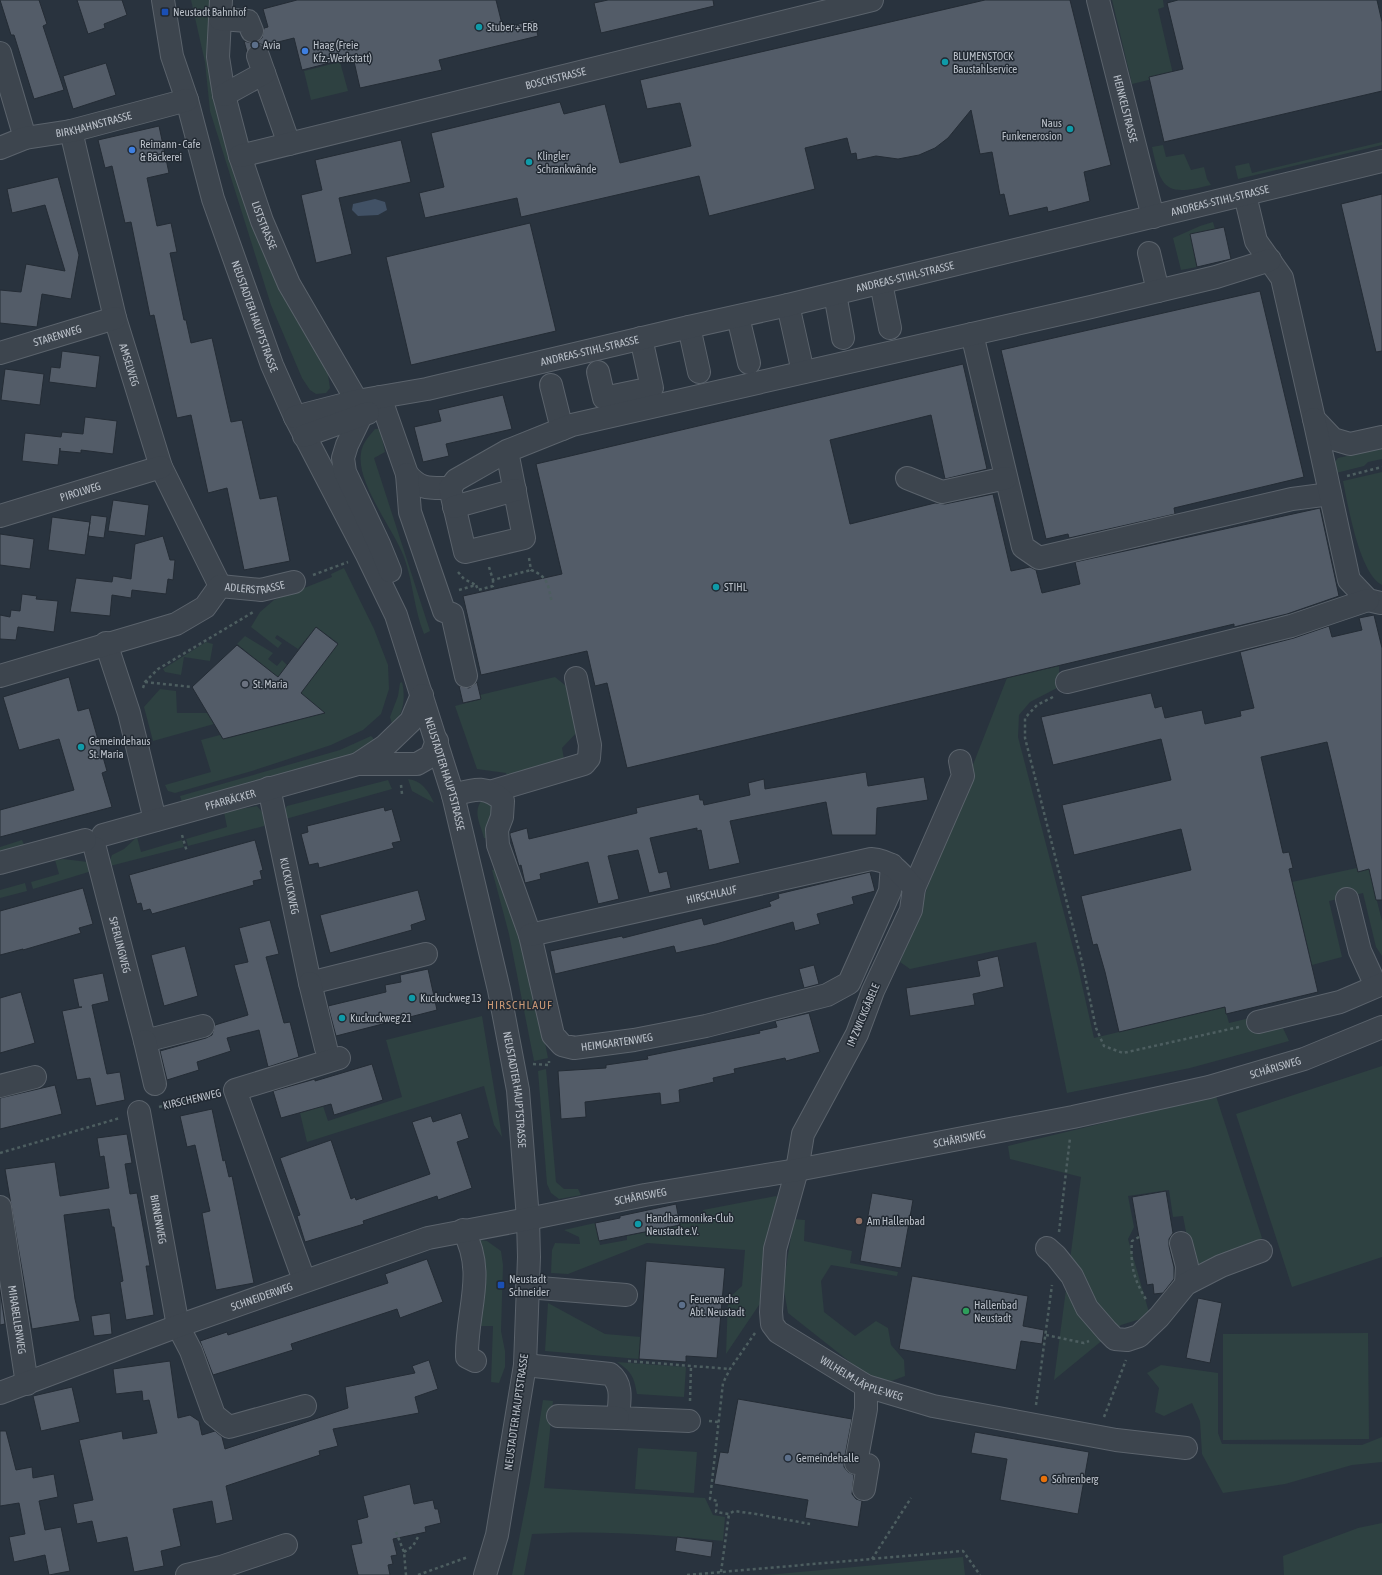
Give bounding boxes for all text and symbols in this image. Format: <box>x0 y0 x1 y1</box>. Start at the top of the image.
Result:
place label: Neustadt Bahnhof <box>173 6 246 18</box>
marker: Neustadt Bahnhof <box>160 7 170 17</box>
place label: Stuber + ERB <box>487 21 538 33</box>
marker: Stuber + ERB <box>474 22 484 32</box>
place label: Avia <box>263 39 281 51</box>
place label: Haag (Freie Kfz.-Werkstatt) <box>313 39 372 64</box>
marker: Avia <box>250 40 260 50</box>
marker: Haag (Freie Kfz.-Werkstatt) <box>300 46 310 56</box>
place label: BLUMENSTOCK Baustahlservice <box>953 50 1017 75</box>
marker: BLUMENSTOCK Baustahlservice <box>940 57 950 67</box>
street label: BOSCHSTRASSE <box>524 65 587 91</box>
street label: HEINKELSTRASSE <box>1111 74 1140 144</box>
street label: BIRKHAHNSTRASSE <box>55 109 133 139</box>
place label: Naus Funkenerosion <box>1002 117 1062 142</box>
marker: Naus Funkenerosion <box>1065 124 1075 134</box>
place label: Reimann - Cafe & Bäckerei <box>140 138 201 163</box>
marker: Reimann - Cafe & Bäckerei <box>127 145 137 155</box>
place label: Klingler Schrankwände <box>537 150 596 175</box>
marker: Klingler Schrankwände <box>524 157 534 167</box>
street label: ANDREAS-STIHL-STRASSE <box>1170 183 1270 218</box>
street label: LISTSTRASSE <box>250 200 280 251</box>
street label: NEUSTADTER HAUPTSTRASSE <box>229 259 280 374</box>
street label: ANDREAS-STIHL-STRASSE <box>855 259 955 294</box>
street label: STARENWEG <box>32 323 83 348</box>
street label: ANDREAS-STIHL-STRASSE <box>539 333 640 368</box>
street label: AMSELWEG <box>117 342 142 388</box>
street label: PIROLWEG <box>58 480 102 503</box>
street label: ADLERSTRASSE <box>224 578 286 596</box>
place label: STIHL <box>724 581 748 593</box>
marker: STIHL <box>711 582 721 592</box>
place label: St. Maria <box>253 678 288 690</box>
marker: St. Maria <box>240 679 250 689</box>
street label: NEUSTADTER HAUPTSTRASSE <box>423 716 467 832</box>
place label: Gemeindehaus St. Maria <box>89 735 151 760</box>
marker: Gemeindehaus St. Maria <box>76 742 86 752</box>
street label: PFARRÄCKER <box>204 787 257 812</box>
street label: KUCKUCKWEG <box>278 856 301 915</box>
street label: HIRSCHLAUF <box>685 883 738 906</box>
street label: SPERLINGWEG <box>107 915 133 975</box>
street label: IM ZWICKGÄBELE <box>844 981 882 1048</box>
place label: Kuckuckweg 13 <box>420 992 482 1004</box>
marker: Kuckuckweg 13 <box>407 993 417 1003</box>
district label: HIRSCHLAUF <box>487 998 553 1012</box>
place label: Kuckuckweg 21 <box>350 1012 412 1024</box>
marker: Kuckuckweg 21 <box>337 1013 347 1023</box>
street label: NEUSTADTER HAUPTSTRASSE <box>501 1030 528 1148</box>
street label: HEIMGARTENWEG <box>580 1030 654 1053</box>
street label: SCHÄRISWEG <box>1248 1054 1303 1081</box>
street label: KIRSCHENWEG <box>162 1086 222 1112</box>
street label: SCHÄRISWEG <box>932 1128 987 1150</box>
street label: SCHÄRISWEG <box>614 1185 668 1207</box>
street label: BIRNENWEG <box>148 1194 169 1245</box>
place label: Handharmonika-Club Neustadt e.V. <box>646 1212 734 1237</box>
place label: Am Hallenbad <box>867 1215 925 1227</box>
marker: Am Hallenbad <box>854 1216 864 1226</box>
marker: Handharmonika-Club Neustadt e.V. <box>633 1219 643 1229</box>
place label: Neustadt Schneider <box>509 1273 550 1298</box>
street label: SCHNEIDERWEG <box>229 1280 294 1313</box>
marker: Neustadt Schneider <box>496 1280 506 1290</box>
street label: MIRABELLENWEG <box>6 1285 28 1355</box>
place label: Feuerwache Abt. Neustadt <box>690 1293 745 1318</box>
place label: Hallenbad Neustadt <box>974 1299 1017 1324</box>
marker: Feuerwache Abt. Neustadt <box>677 1300 687 1310</box>
marker: Hallenbad Neustadt <box>961 1306 971 1316</box>
street label: NEUSTADTER HAUPTSTRASSE <box>502 1353 530 1471</box>
street label: WILHELM-LÄPPLE-WEG <box>818 1353 905 1403</box>
place label: Gemeindehalle <box>796 1452 859 1464</box>
marker: Gemeindehalle <box>783 1453 793 1463</box>
place label: Söhrenberg <box>1052 1473 1099 1485</box>
marker: Söhrenberg <box>1039 1474 1049 1484</box>

